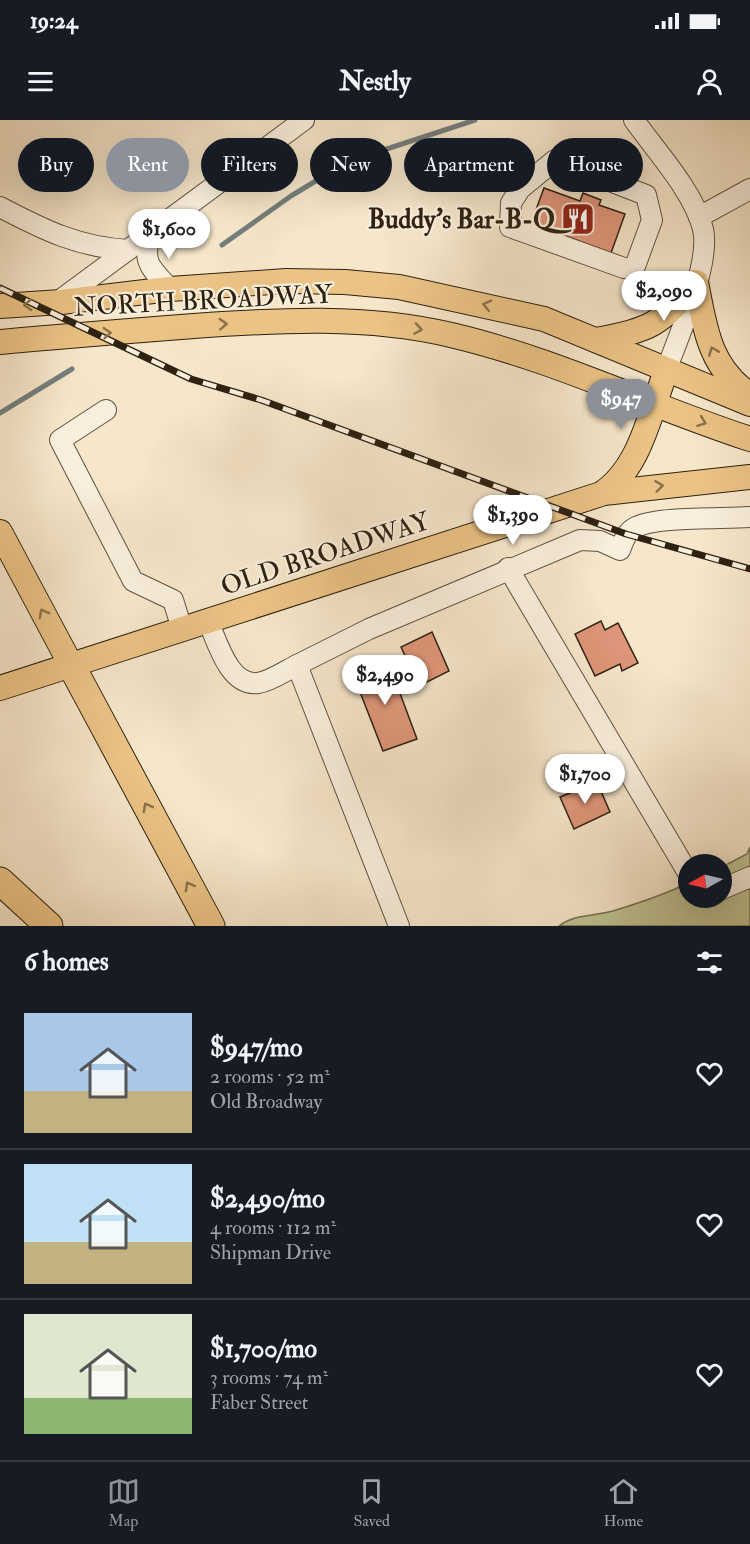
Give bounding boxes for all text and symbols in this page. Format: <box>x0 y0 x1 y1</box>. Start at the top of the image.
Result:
text: 19:24 <box>30 7 78 35</box>
icon: menu <box>24 65 57 98</box>
text: Nestly <box>339 65 411 98</box>
icon: person <box>693 65 726 98</box>
chip: Buy <box>18 138 94 192</box>
chip: Rent <box>106 138 189 192</box>
chip: Filters <box>201 138 298 192</box>
chip: New <box>310 138 392 192</box>
chip: Apartment <box>404 138 535 192</box>
chip: House <box>547 138 643 192</box>
restaurant icon: Buddy's Bar-B-Q <box>560 201 596 237</box>
place label: Buddy's Bar-B-Q <box>368 204 572 237</box>
pin: $1,600 <box>120 209 218 260</box>
text: $1,600 <box>142 216 196 241</box>
pin: $2,090 <box>615 271 713 322</box>
street label: NORTH BROADWAY <box>73 278 335 324</box>
text: $2,090 <box>636 278 692 303</box>
one-way arrow <box>24 298 33 311</box>
one-way arrow <box>483 299 493 312</box>
one-way arrow <box>219 318 228 331</box>
one-way arrow <box>412 322 422 335</box>
one-way arrow <box>102 327 111 340</box>
one-way arrow <box>708 347 720 358</box>
pin: $947 <box>585 379 657 430</box>
text: $947 <box>600 386 642 411</box>
one-way arrow <box>696 415 707 427</box>
one-way arrow <box>655 480 664 492</box>
pin: $1,390 <box>464 495 562 546</box>
text: $1,390 <box>487 502 539 527</box>
street label: OLD BROADWAY <box>217 505 435 603</box>
one-way arrow <box>39 609 50 619</box>
pin: $2,490 <box>336 655 434 706</box>
text: $2,490 <box>356 662 414 687</box>
pin: $1,700 <box>536 754 634 805</box>
text: $1,700 <box>559 761 611 786</box>
one-way arrow <box>143 802 155 813</box>
north arrow <box>678 854 732 908</box>
map controls <box>678 854 732 908</box>
one-way arrow <box>185 881 196 892</box>
text: 6 homes <box>24 946 109 978</box>
icon: filters <box>693 946 726 979</box>
text: $947/mo <box>210 1032 302 1064</box>
icon: home <box>72 1037 144 1109</box>
icon: heart <box>693 1057 726 1090</box>
text: 2 rooms · 52 m² <box>210 1064 330 1089</box>
text: Old Broadway <box>210 1089 322 1114</box>
text: $2,490/mo <box>210 1183 325 1215</box>
icon: home <box>72 1188 144 1260</box>
icon: heart <box>693 1208 726 1241</box>
text: 4 rooms · 112 m² <box>210 1215 336 1240</box>
text: Shipman Drive <box>210 1240 331 1265</box>
text: $1,700/mo <box>210 1333 317 1365</box>
icon: home <box>72 1338 144 1410</box>
icon: heart <box>693 1358 726 1391</box>
text: 3 rooms · 74 m² <box>210 1365 328 1390</box>
text: Faber Street <box>210 1390 308 1415</box>
tab: Map <box>107 1475 140 1531</box>
tab: Saved <box>353 1475 390 1531</box>
tab: Home <box>604 1475 643 1531</box>

